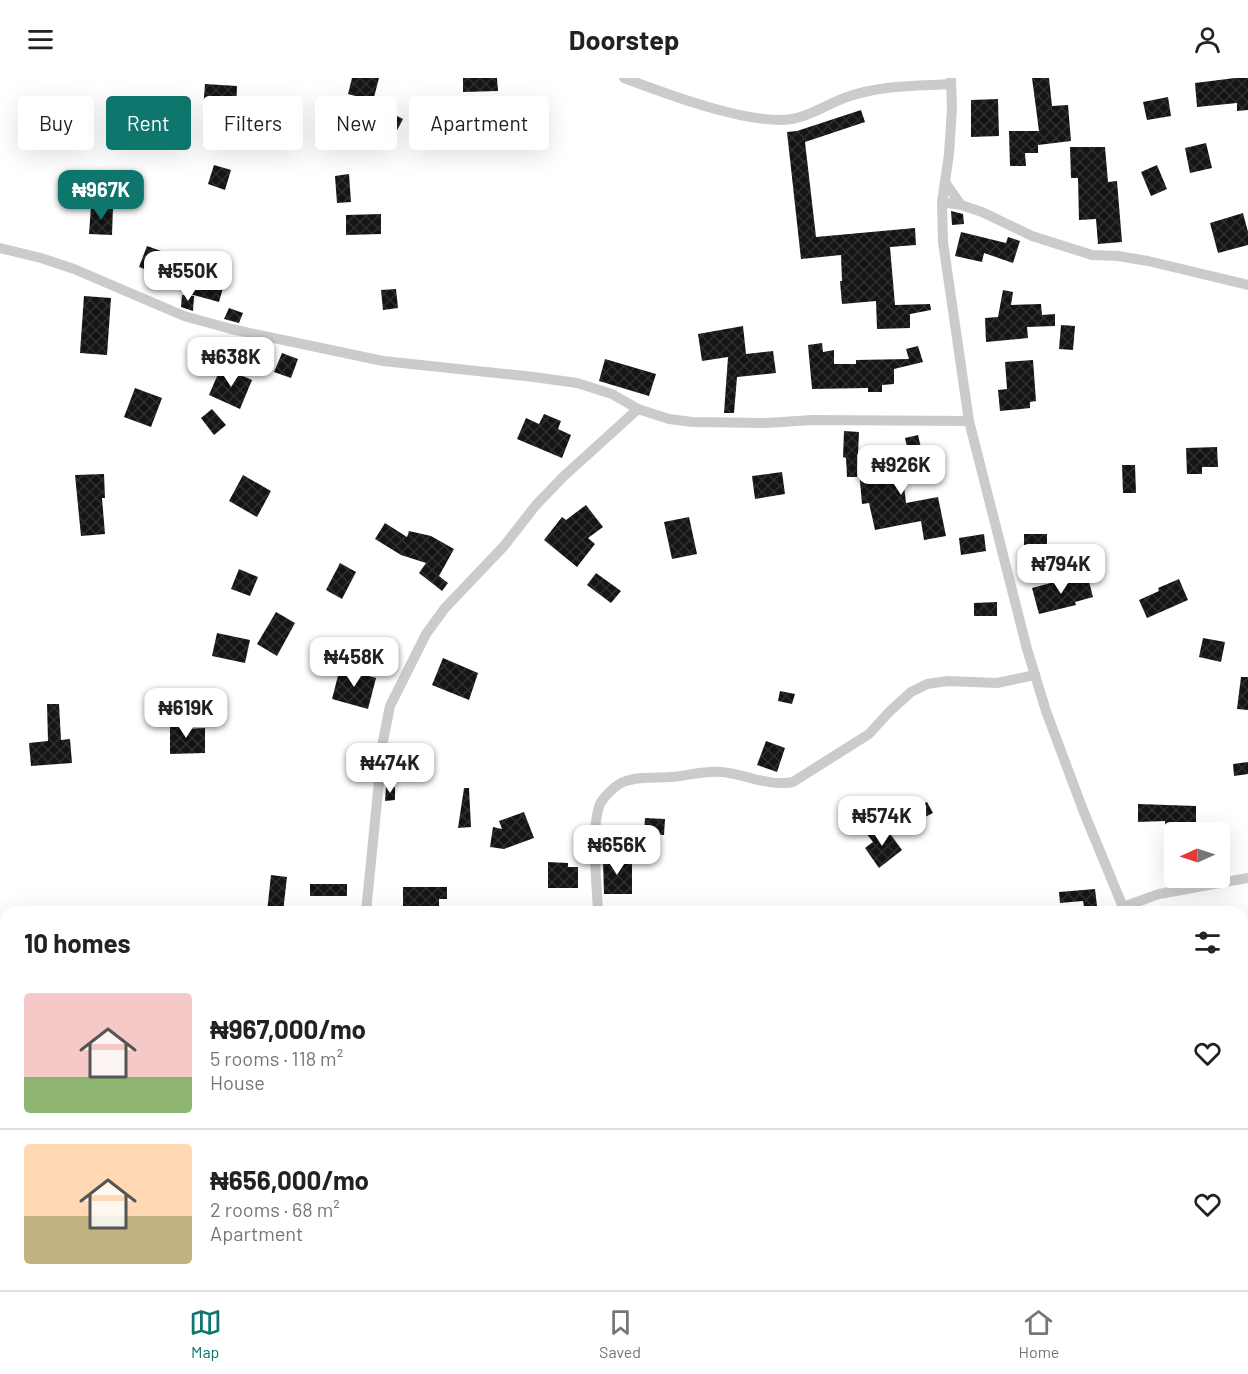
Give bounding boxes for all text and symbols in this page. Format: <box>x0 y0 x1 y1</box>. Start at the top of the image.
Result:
icon: menu <box>24 23 57 56</box>
text: Doorstep <box>569 23 679 55</box>
icon: person <box>1191 23 1224 56</box>
chip: Buy <box>18 96 94 150</box>
chip: Rent <box>106 96 191 150</box>
chip: Filters <box>203 96 303 150</box>
chip: New <box>315 96 397 150</box>
chip: Apartment <box>409 96 549 150</box>
pin: ₦967K <box>59 170 143 221</box>
text: ₦967K <box>72 177 130 201</box>
pin: ₦550K <box>146 251 230 302</box>
text: ₦550K <box>158 258 218 282</box>
pin: ₦638K <box>189 337 273 388</box>
text: ₦638K <box>201 344 261 368</box>
pin: ₦926K <box>859 445 943 496</box>
text: ₦926K <box>871 452 931 476</box>
pin: ₦794K <box>1019 544 1103 595</box>
text: ₦794K <box>1031 551 1091 575</box>
pin: ₦458K <box>312 637 396 688</box>
text: ₦458K <box>324 644 384 668</box>
pin: ₦619K <box>144 688 228 739</box>
text: ₦619K <box>158 695 214 719</box>
pin: ₦474K <box>348 743 432 794</box>
text: ₦474K <box>360 750 420 774</box>
pin: ₦574K <box>840 796 924 847</box>
text: ₦574K <box>852 803 912 827</box>
north arrow <box>1164 822 1230 888</box>
map controls <box>1164 822 1230 888</box>
pin: ₦656K <box>575 825 659 876</box>
text: ₦656K <box>587 832 647 856</box>
icon: filters <box>1191 926 1224 959</box>
text: 10 homes <box>24 927 131 958</box>
text: ₦967,000/mo <box>210 1013 366 1044</box>
icon: home <box>72 1017 144 1089</box>
icon: heart <box>1191 1037 1224 1070</box>
text: 5 rooms · 118 m² <box>210 1046 343 1070</box>
text: House <box>210 1070 265 1094</box>
text: ₦656,000/mo <box>210 1164 369 1195</box>
icon: home <box>72 1168 144 1240</box>
icon: heart <box>1191 1188 1224 1221</box>
text: 2 rooms · 68 m² <box>210 1197 340 1221</box>
text: Apartment <box>210 1221 303 1245</box>
tab: Map <box>189 1306 222 1361</box>
tab: Saved <box>599 1306 641 1361</box>
tab: Home <box>1018 1306 1059 1361</box>

